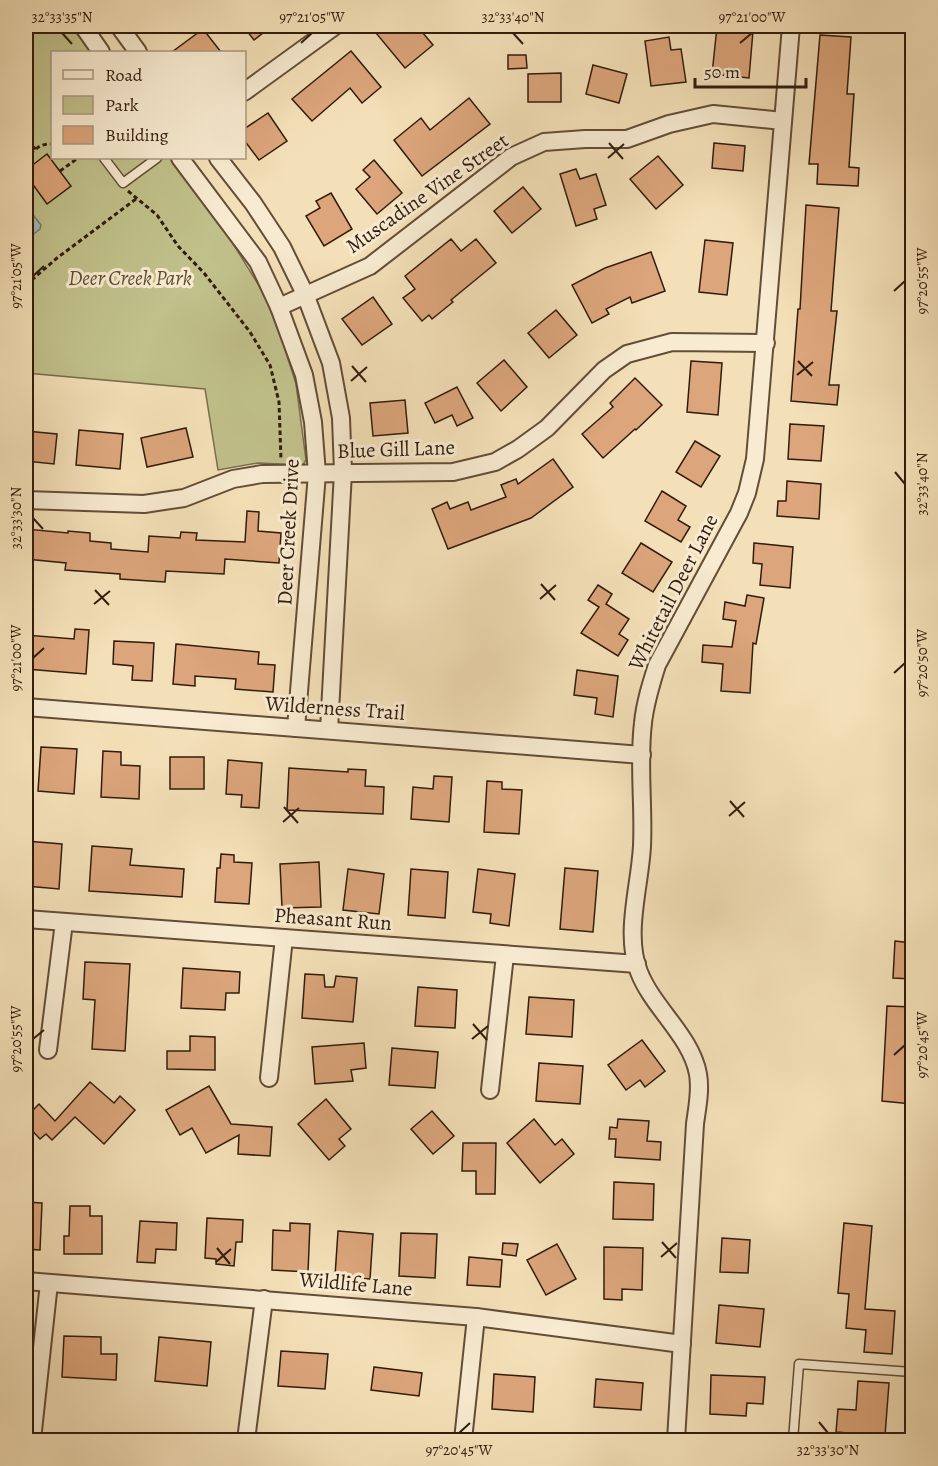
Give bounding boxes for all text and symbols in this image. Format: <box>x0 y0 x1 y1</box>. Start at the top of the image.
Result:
text: 32°33'35"N <box>32 7 93 27</box>
text: 97°21'05"W <box>279 7 345 27</box>
text: 32°33'40"N <box>481 7 545 27</box>
text: 97°21'00"W <box>719 7 786 27</box>
legend <box>51 51 246 159</box>
scale bar <box>695 51 806 89</box>
text: 50 m <box>704 60 740 84</box>
text: Road <box>105 63 143 87</box>
text: Park <box>105 93 139 117</box>
text: Building <box>105 123 169 147</box>
street label: Muscadine Vine Street <box>340 126 514 260</box>
text: 97°21'05"W <box>6 243 26 309</box>
text: 97°20'55"W <box>912 248 932 314</box>
park label: Deer Creek Park <box>68 264 192 292</box>
street label: Blue Gill Lane <box>337 433 455 465</box>
text: 32°33'40"N <box>912 452 932 516</box>
street label: Deer Creek Drive <box>270 458 306 606</box>
text: 32°33'30"N <box>6 487 26 549</box>
street label: Whitetail Deer Lane <box>621 509 724 676</box>
text: 97°21'00"W <box>6 624 26 692</box>
text: 97°20'50"W <box>912 629 932 697</box>
street label: Wilderness Trail <box>263 689 406 727</box>
street label: Pheasant Run <box>273 901 393 937</box>
text: 97°20'55"W <box>6 1006 26 1072</box>
text: 97°20'45"W <box>912 1011 932 1079</box>
street label: Wildlife Lane <box>297 1265 414 1303</box>
text: 97°20'45"W <box>425 1440 493 1460</box>
text: 32°33'30"N <box>797 1440 859 1460</box>

